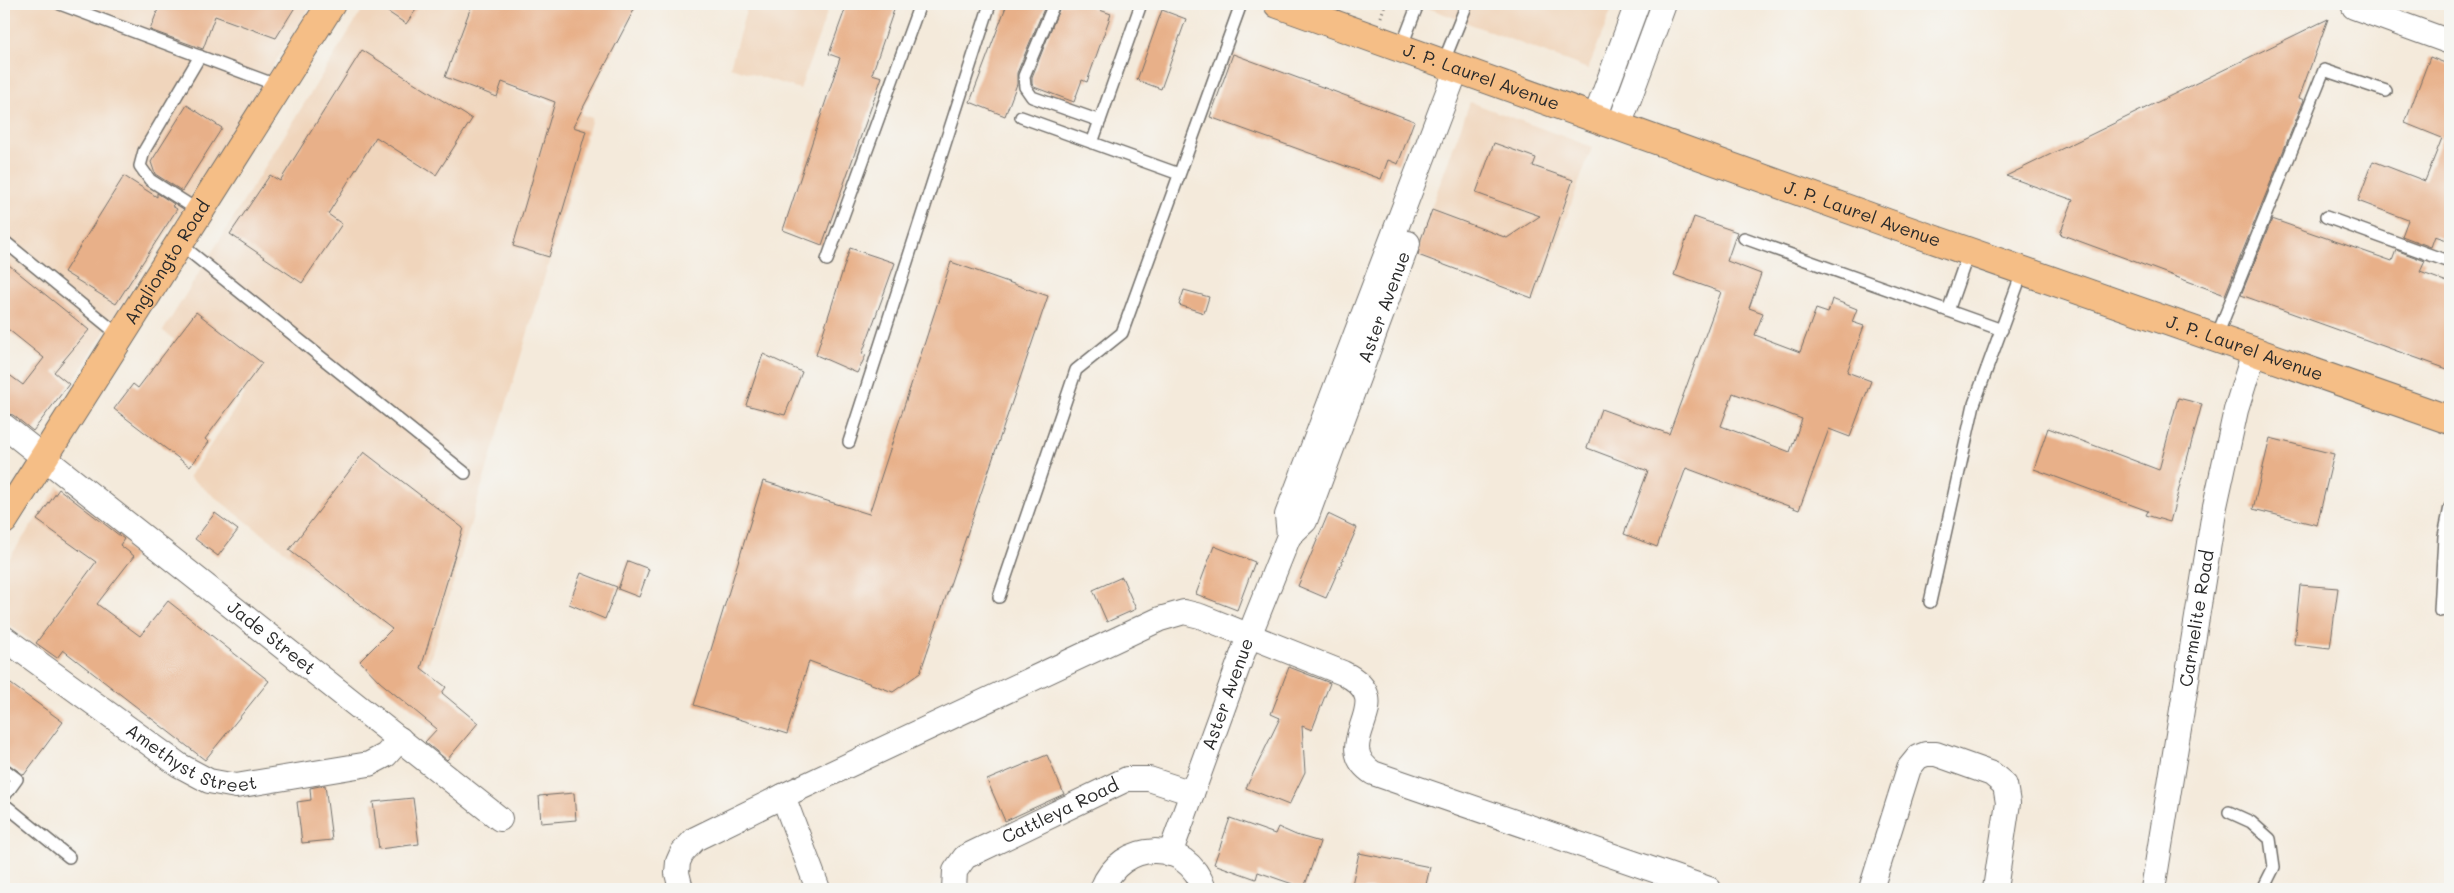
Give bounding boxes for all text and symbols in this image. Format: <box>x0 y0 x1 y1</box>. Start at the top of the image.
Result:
street label: J. P. Laurel Avenue <box>1400 37 1563 115</box>
street label: J. P. Laurel Avenue <box>1781 174 1944 252</box>
street label: Angliongto Road <box>118 195 215 329</box>
street label: Aster Avenue <box>1352 248 1415 366</box>
street label: J. P. Laurel Avenue <box>2163 309 2327 386</box>
street label: Carmelite Road <box>2173 548 2219 689</box>
street label: Jade Street <box>223 594 321 680</box>
street label: Aster Avenue <box>1196 635 1258 753</box>
street label: Amethyst Street <box>122 718 258 797</box>
street label: Cattleya Road <box>997 772 1122 849</box>

